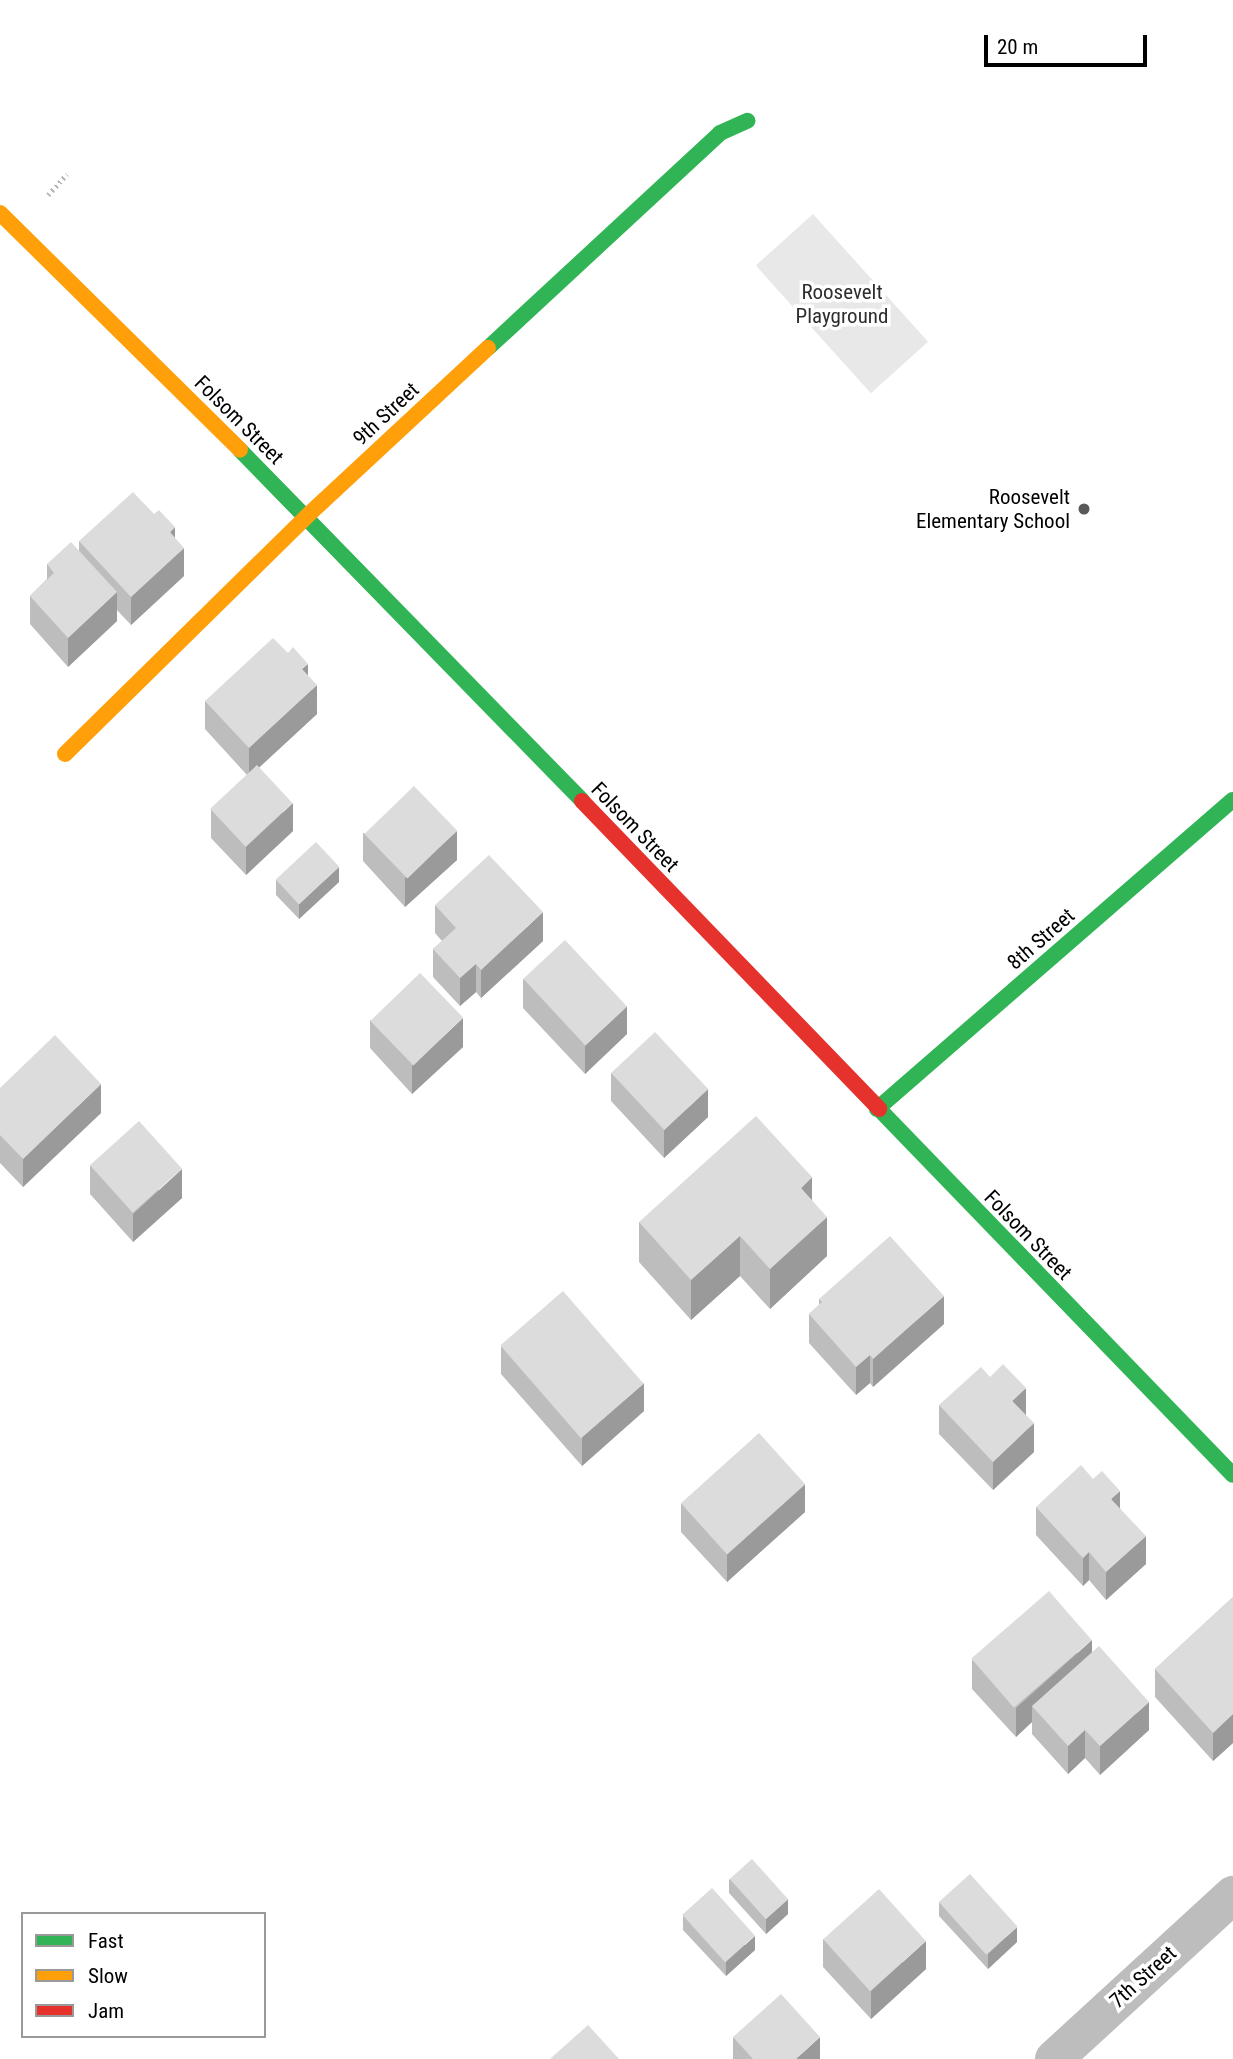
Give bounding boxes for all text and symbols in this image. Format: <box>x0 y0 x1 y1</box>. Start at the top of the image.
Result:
scale bar <box>988 21 1151 65</box>
text: 20 m <box>997 35 1038 59</box>
park label: Roosevelt Playground <box>796 279 888 329</box>
street label: Folsom Street <box>189 370 289 470</box>
street label: 9th Street <box>348 377 424 451</box>
place label: Roosevelt Elementary School <box>916 484 1070 534</box>
marker: Roosevelt Elementary School <box>1076 501 1092 517</box>
street label: Folsom Street <box>586 777 684 877</box>
street label: 8th Street <box>1002 903 1080 975</box>
street label: Folsom Street <box>979 1185 1077 1285</box>
legend <box>21 1912 266 2038</box>
text: Fast <box>88 1929 124 1953</box>
street label: 7th Street <box>1105 1941 1181 2013</box>
text: Slow <box>88 1964 128 1988</box>
text: Jam <box>88 1999 124 2023</box>

